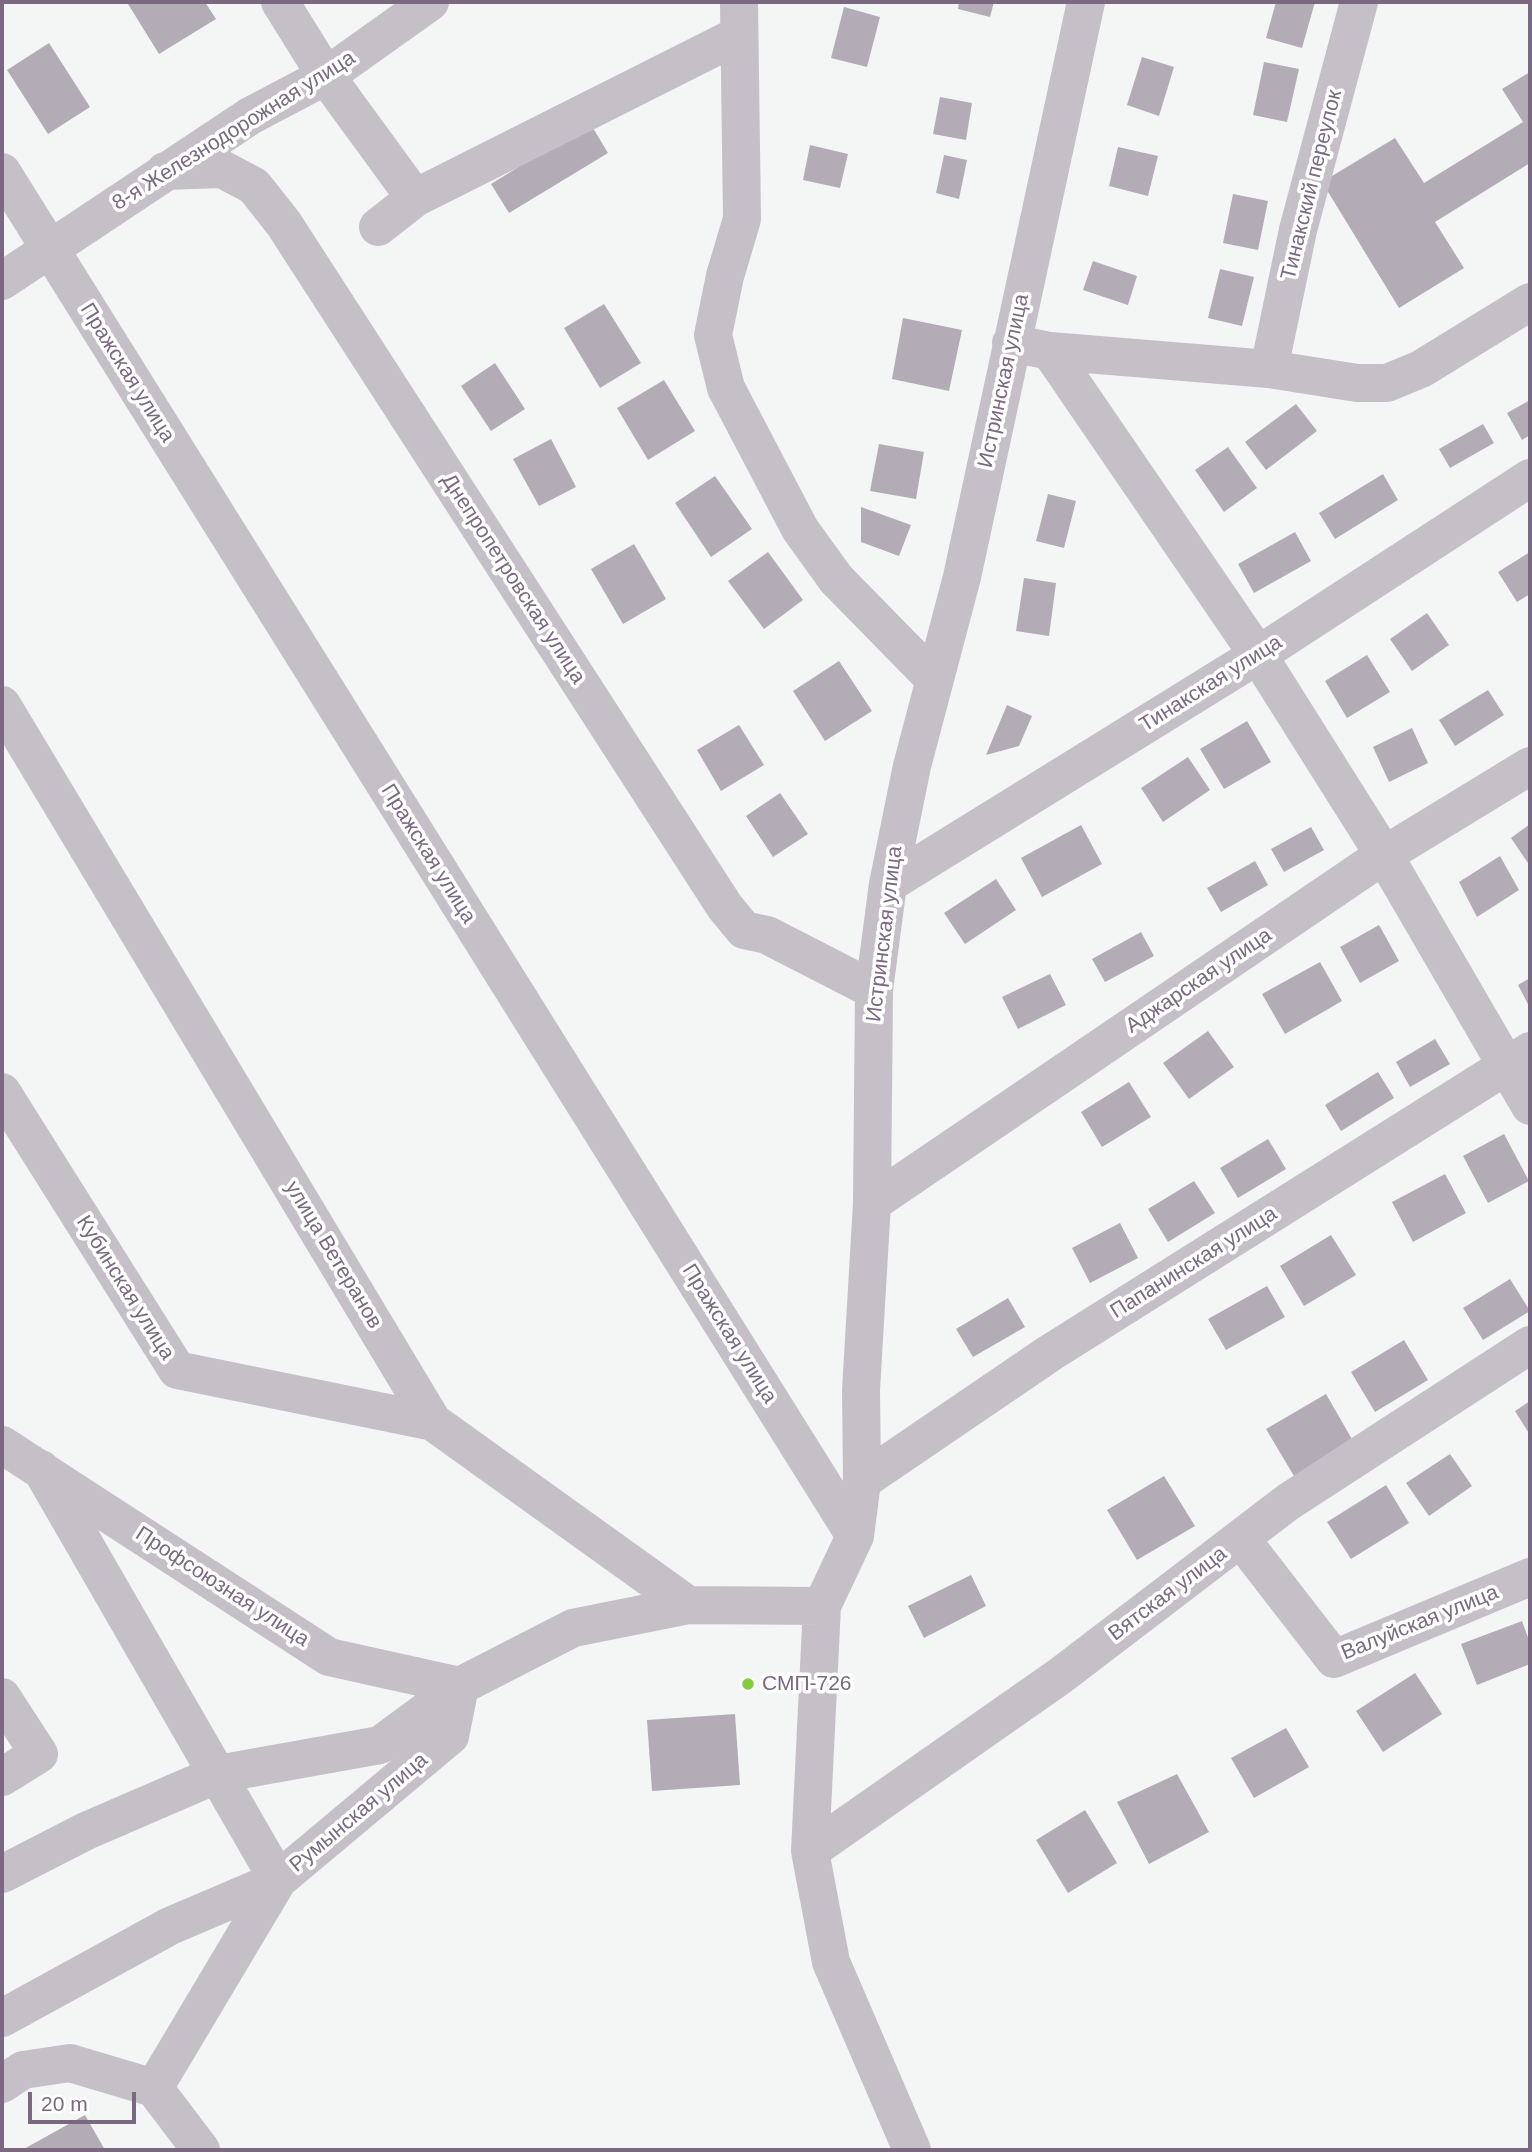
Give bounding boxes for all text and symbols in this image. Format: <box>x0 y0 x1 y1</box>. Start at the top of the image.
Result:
street label: 8-я Железнодорожная улица <box>108 46 360 216</box>
street label: Тинакский переулок <box>1276 87 1348 283</box>
street label: Истринская улица <box>973 292 1035 470</box>
street label: Пражская улица <box>74 299 180 447</box>
street label: Днепропетровская улица <box>436 469 590 689</box>
street label: Тинакская улица <box>1135 630 1287 738</box>
street label: Пражская улица <box>375 780 481 928</box>
street label: Истринская улица <box>862 845 908 1023</box>
street label: Аджарская улица <box>1121 923 1277 1039</box>
street label: улица Ветеранов <box>279 1177 387 1333</box>
street label: Папанинская улица <box>1106 1202 1282 1324</box>
street label: Кубинская улица <box>71 1211 179 1365</box>
street label: Пражская улица <box>676 1260 782 1408</box>
street label: Профсоюзная улица <box>131 1521 313 1653</box>
street label: Вятская улица <box>1104 1541 1232 1647</box>
street label: Валуйская улица <box>1338 1580 1502 1666</box>
place label: СМП-726 <box>762 1671 852 1697</box>
marker: СМП-726 <box>740 1676 756 1692</box>
street label: Румынская улица <box>285 1748 433 1878</box>
scale bar <box>32 2078 140 2122</box>
text: 20 m <box>41 2092 88 2115</box>

